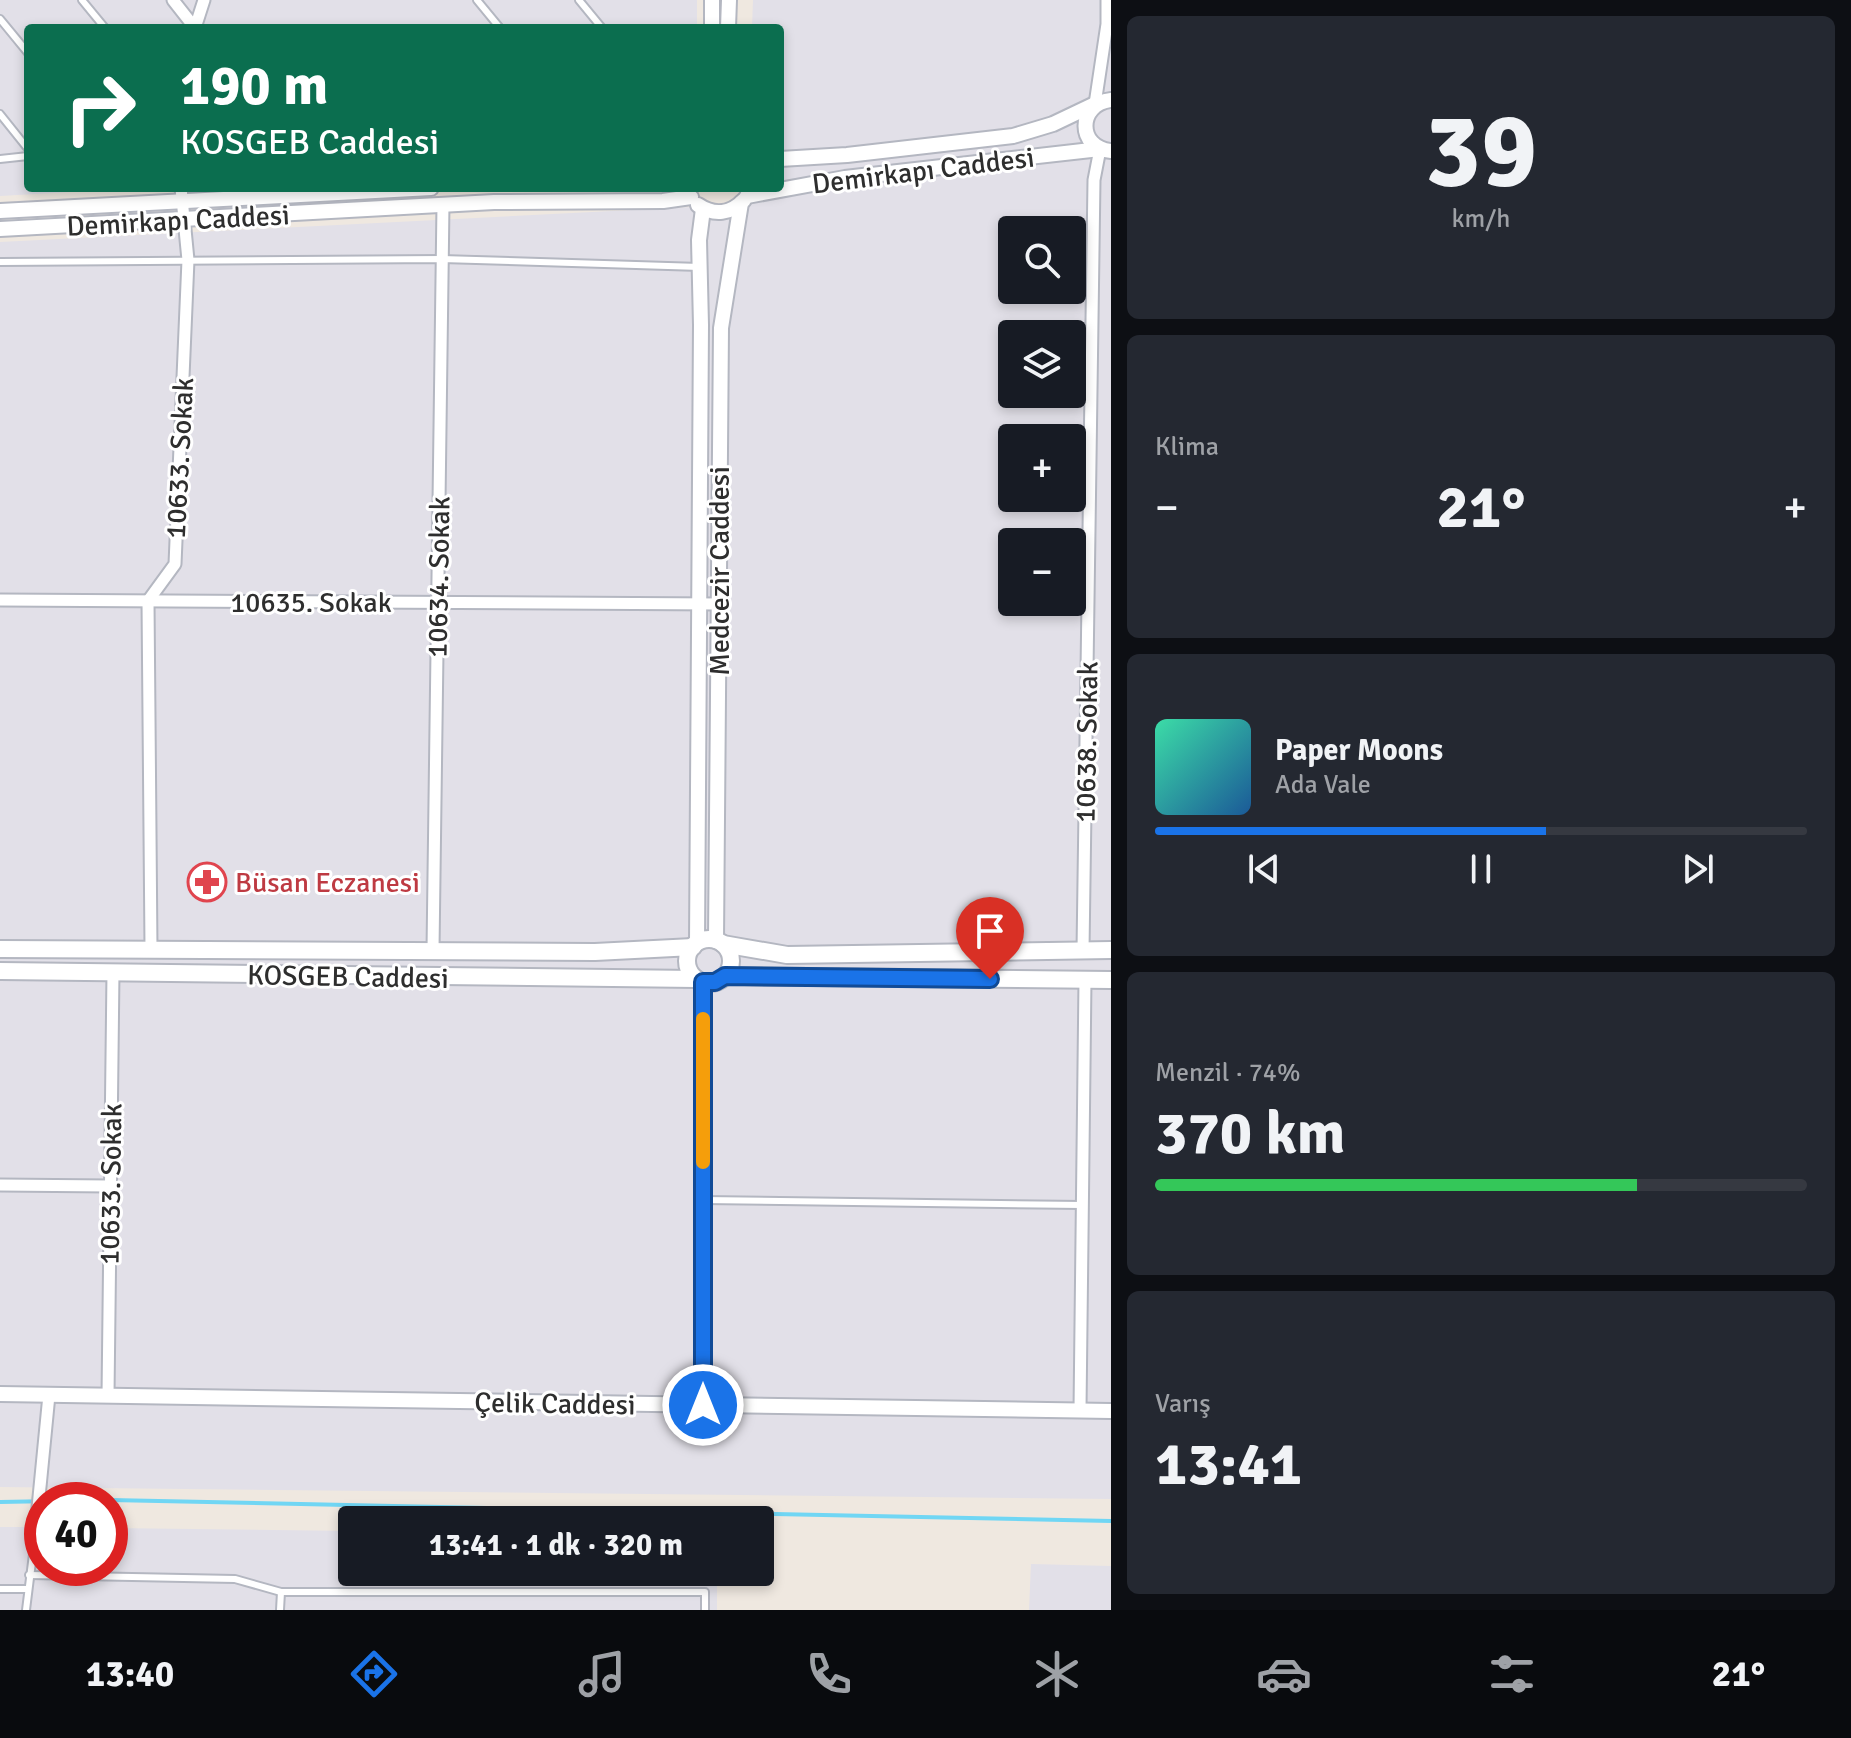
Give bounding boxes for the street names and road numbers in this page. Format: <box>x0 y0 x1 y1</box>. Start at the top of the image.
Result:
street label: Demirkapı Caddesi <box>810 140 1036 201</box>
street label: Demirkapı Caddesi <box>66 198 291 244</box>
street label: 10633. Sokak <box>159 377 201 540</box>
street label: Medcezir Caddesi <box>703 466 737 676</box>
street label: 10634. Sokak <box>421 496 457 658</box>
street label: 10635. Sokak <box>230 586 392 620</box>
street label: 10638. Sokak <box>1069 661 1105 823</box>
street label: KOSGEB Caddesi <box>247 958 449 996</box>
street label: 10633. Sokak <box>93 1103 129 1265</box>
street label: Çelik Caddesi <box>474 1386 636 1422</box>

